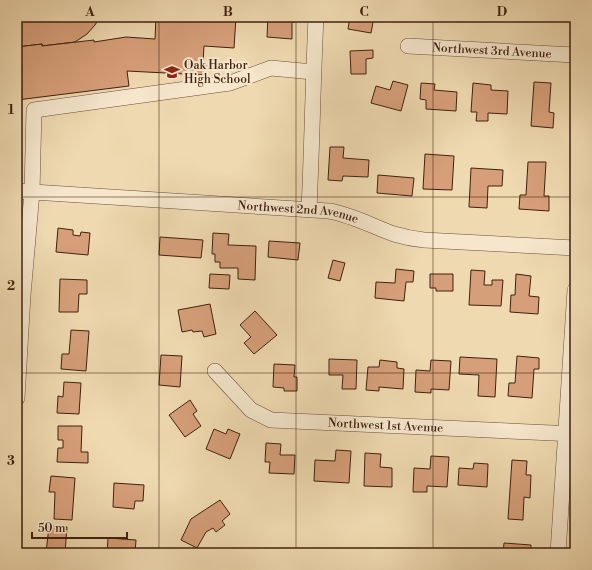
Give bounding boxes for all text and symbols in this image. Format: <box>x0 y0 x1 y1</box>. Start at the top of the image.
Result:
text: A <box>84 4 95 20</box>
text: B <box>223 4 233 20</box>
text: C <box>359 4 369 20</box>
text: D <box>497 4 507 20</box>
street label: Northwest 3rd Avenue <box>432 40 552 62</box>
place label: Oak Harbor High School <box>184 58 251 87</box>
school or university icon: Oak Harbor High School <box>163 63 181 81</box>
text: 1 <box>8 102 15 118</box>
street label: Northwest 2nd Avenue <box>237 198 360 227</box>
text: 2 <box>7 278 15 294</box>
street label: Northwest 1st Avenue <box>327 416 444 436</box>
text: 3 <box>7 453 15 469</box>
scale bar <box>32 514 127 540</box>
text: 50 m <box>38 521 66 536</box>

